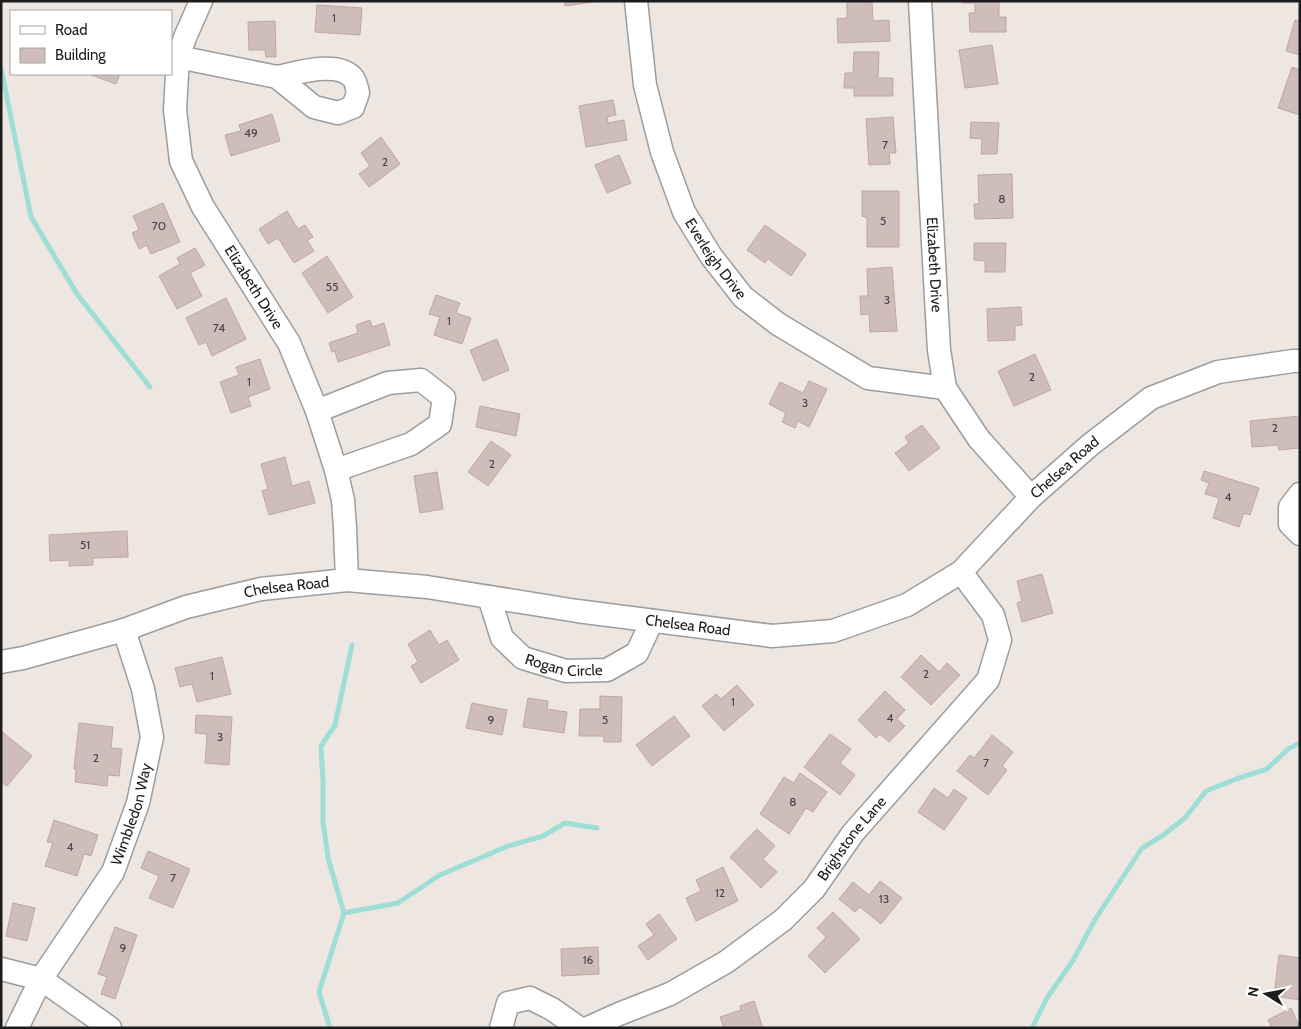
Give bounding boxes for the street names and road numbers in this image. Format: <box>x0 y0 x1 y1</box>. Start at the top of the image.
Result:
street label: Everleigh Drive <box>681 215 750 303</box>
street label: Elizabeth Drive <box>923 216 946 313</box>
street label: Elizabeth Drive <box>221 242 287 333</box>
street label: Chelsea Road <box>1027 432 1103 502</box>
street label: Chelsea Road <box>242 573 330 602</box>
street label: Chelsea Road <box>644 611 732 640</box>
street label: Rogan Circle <box>523 650 603 680</box>
street label: Wimbledon Way <box>107 761 155 868</box>
street label: Brighstone Lane <box>813 792 890 884</box>

